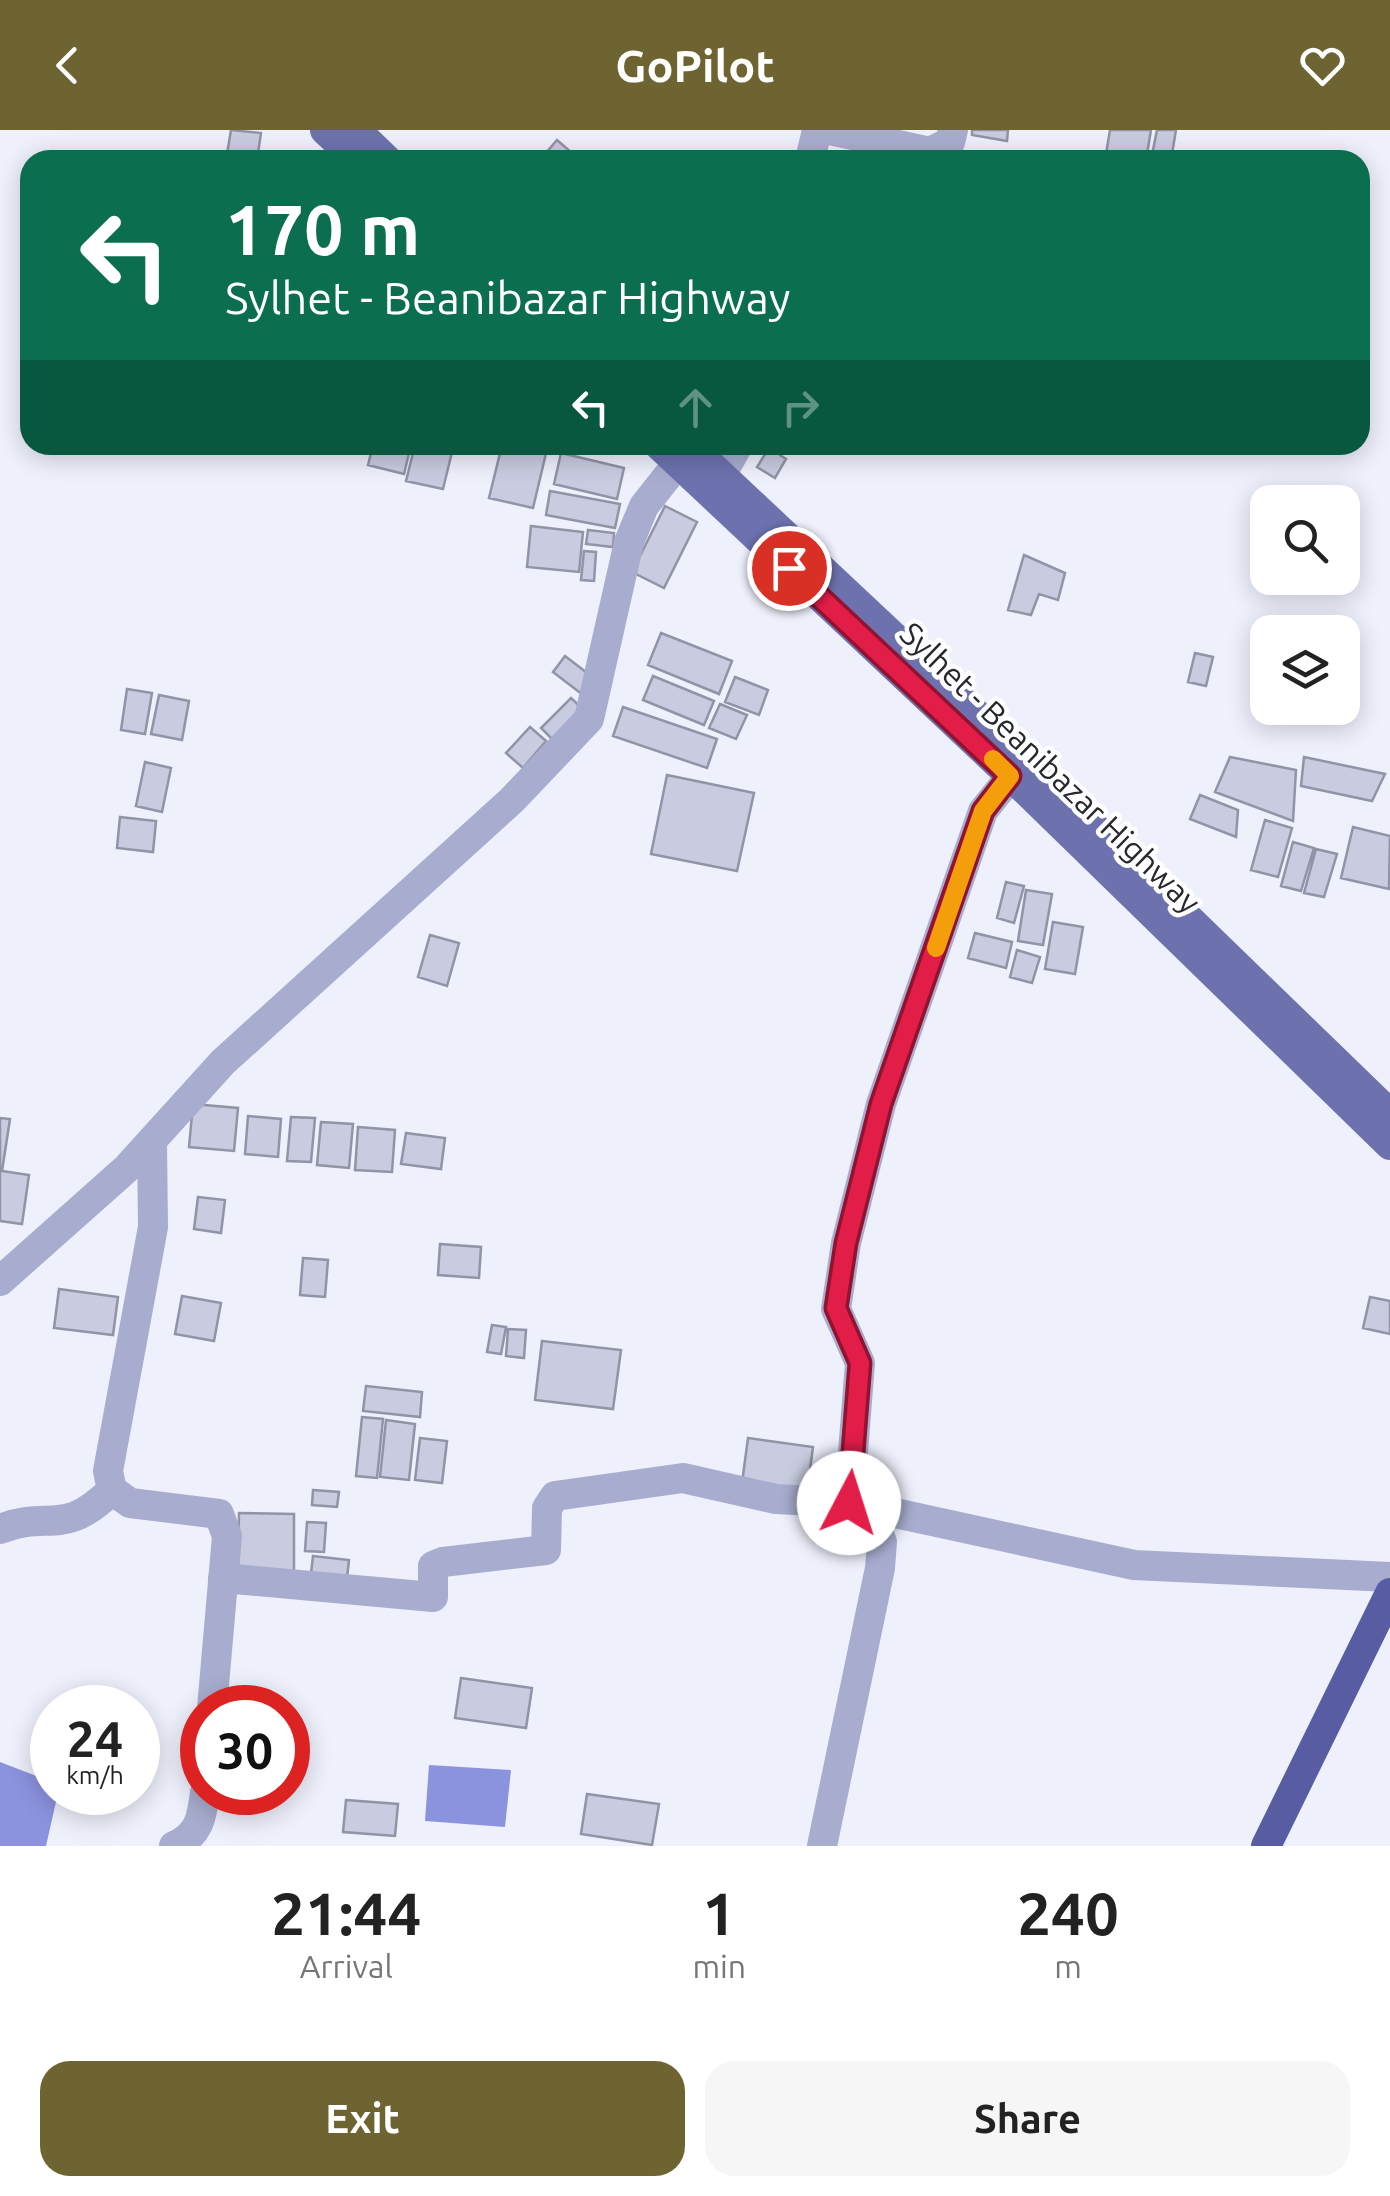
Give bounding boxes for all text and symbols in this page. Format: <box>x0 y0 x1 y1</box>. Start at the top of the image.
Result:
icon: back <box>40 38 95 93</box>
icon: heart <box>1295 38 1350 93</box>
text: GoPilot <box>615 40 775 91</box>
icon: left <box>60 190 190 320</box>
text: 170 m <box>225 190 420 268</box>
text: Sylhet - Beanibazar Highway <box>225 272 791 323</box>
icon: left <box>563 380 618 435</box>
icon: ahead <box>668 380 723 435</box>
icon: right <box>773 380 828 435</box>
map controls <box>1250 485 1360 725</box>
button: search <box>1250 485 1360 595</box>
pin <box>747 526 832 611</box>
icon: arrive <box>762 541 817 596</box>
street label: Sylhet - Beanibazar Highway <box>894 615 1208 920</box>
button: layers <box>1250 615 1360 725</box>
position arrow <box>797 1451 901 1555</box>
speed limit sign: 30 <box>180 1685 310 1815</box>
text: 24 <box>67 1710 123 1766</box>
text: km/h <box>66 1761 124 1789</box>
text: 21:44 <box>271 1879 421 1946</box>
text: 1 <box>702 1879 736 1946</box>
text: 240 <box>1017 1879 1119 1946</box>
text: Arrival <box>300 1948 393 1984</box>
text: min <box>692 1948 746 1984</box>
text: m <box>1054 1948 1082 1984</box>
button: Exit <box>40 2061 685 2176</box>
button: Share <box>705 2061 1350 2176</box>

